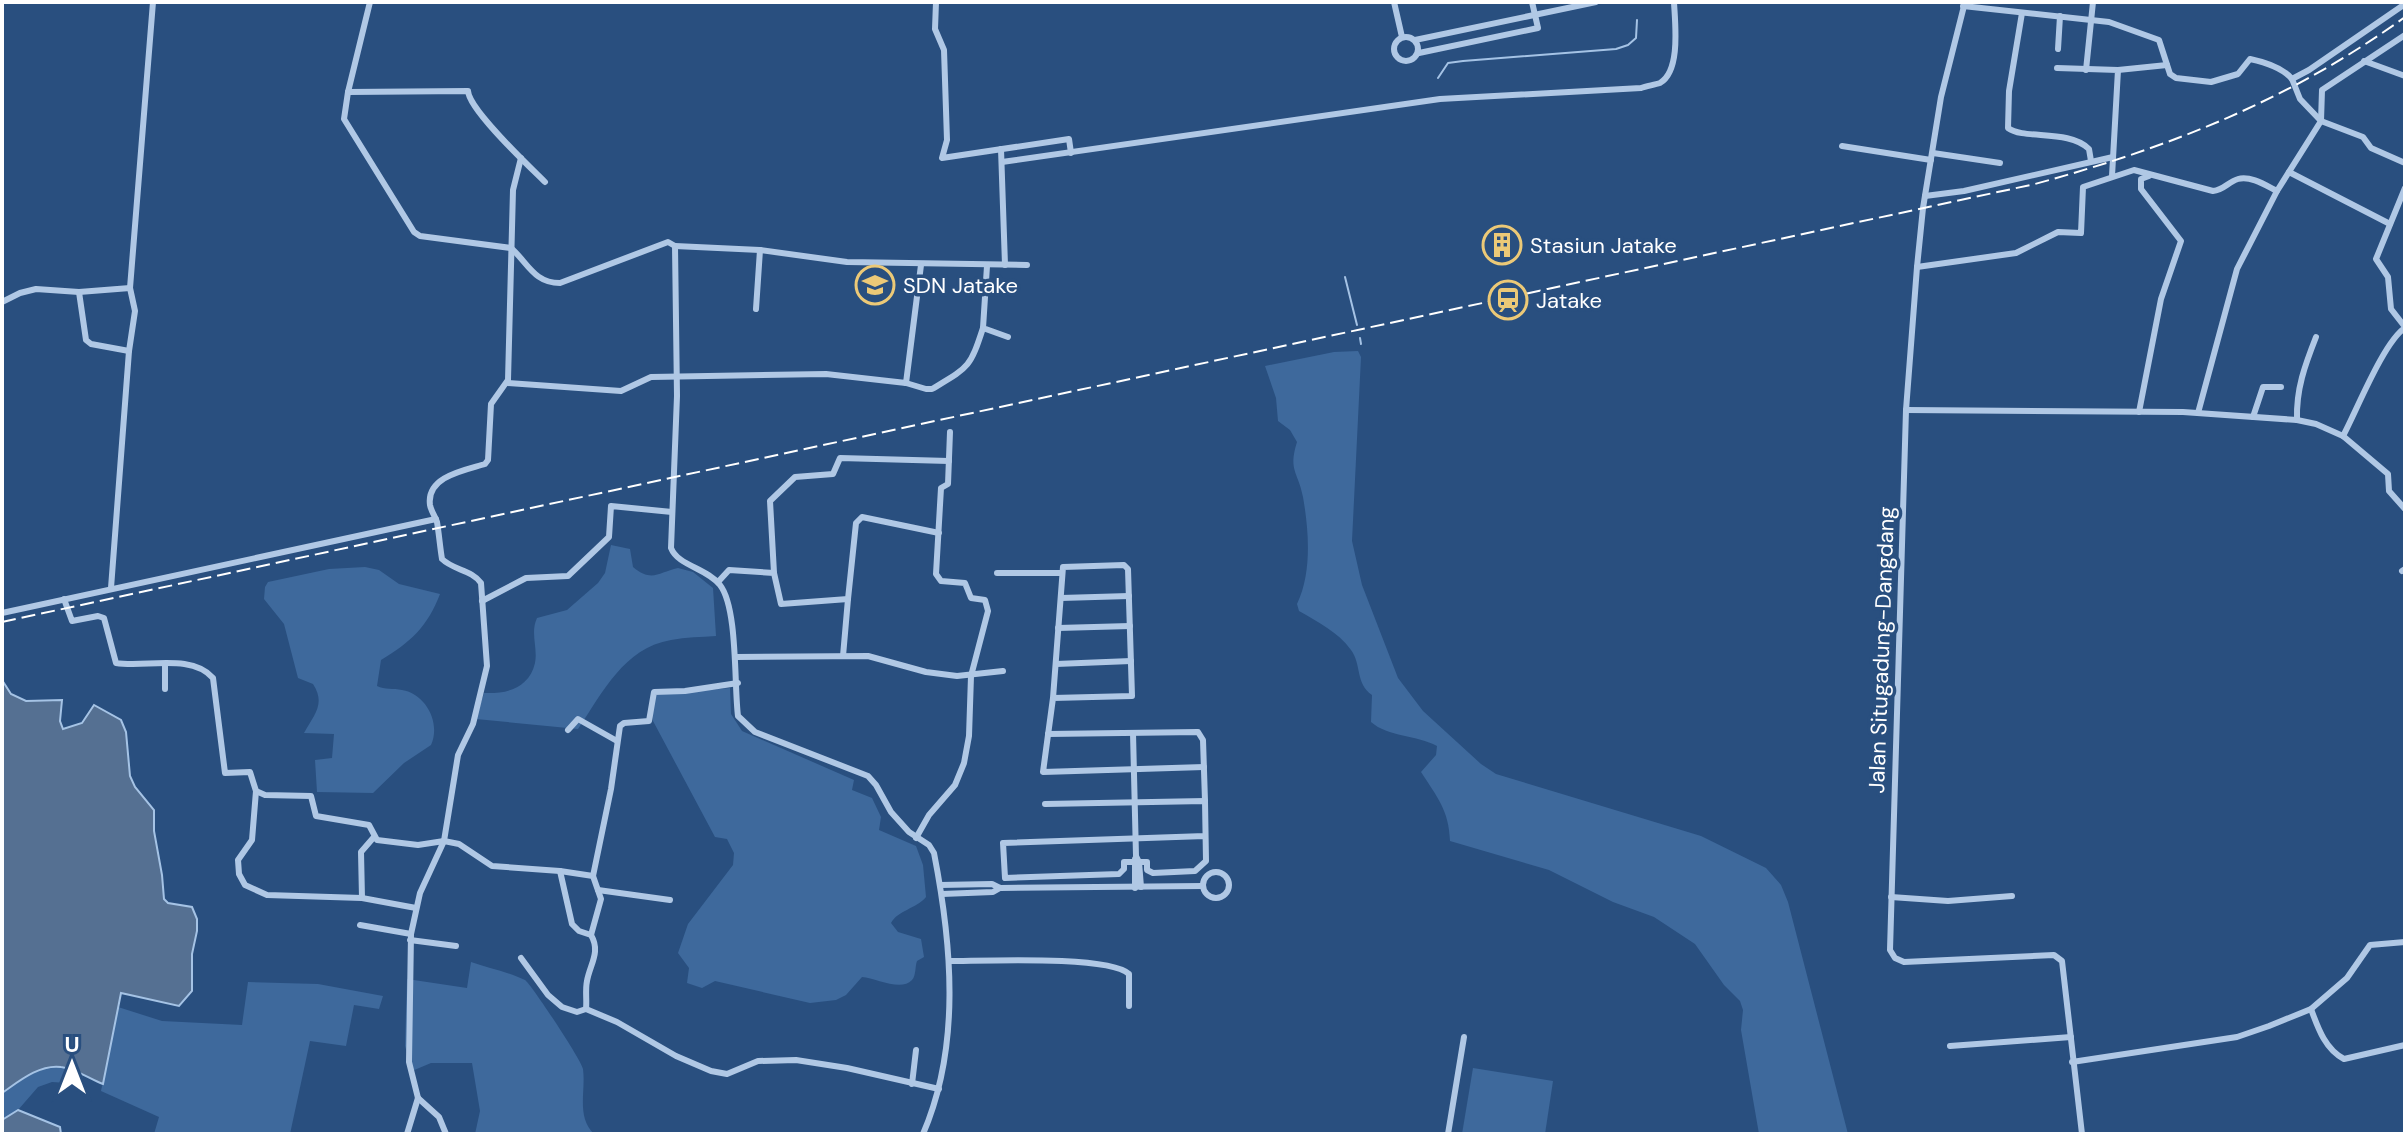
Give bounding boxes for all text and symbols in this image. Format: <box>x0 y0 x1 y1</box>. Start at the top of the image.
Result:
building icon: Stasiun Jatake <box>1481 224 1523 266</box>
place label: Stasiun Jatake <box>1530 231 1677 260</box>
school or university icon: SDN Jatake <box>854 264 896 306</box>
place label: SDN Jatake <box>903 271 1018 300</box>
station icon: Jatake <box>1487 279 1529 321</box>
place label: Jatake <box>1536 286 1602 315</box>
street label: Jalan Situgadung-Dangdang <box>1862 506 1901 794</box>
north arrow <box>32 1024 112 1104</box>
text: U <box>64 1030 80 1059</box>

